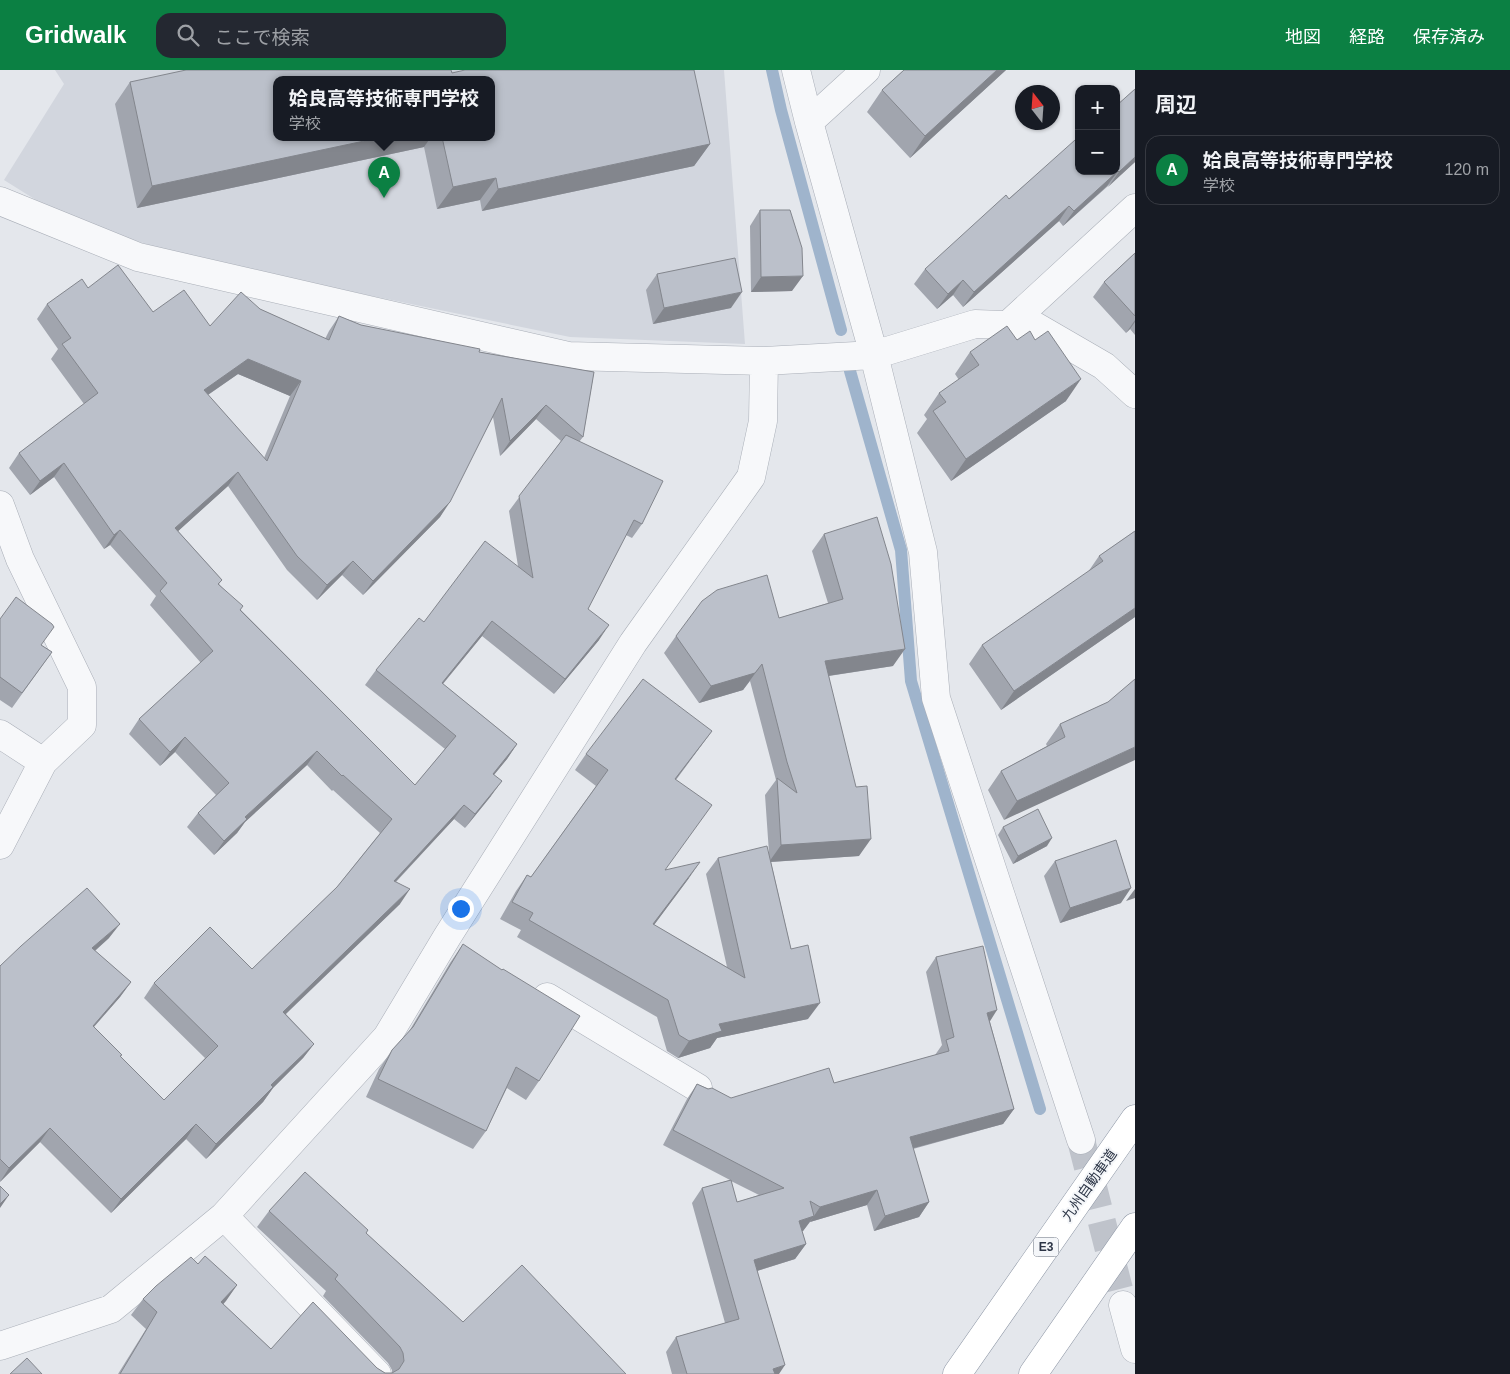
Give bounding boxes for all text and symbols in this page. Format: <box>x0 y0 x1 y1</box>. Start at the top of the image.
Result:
search box <box>156 13 506 58</box>
text: Gridwalk <box>25 21 126 48</box>
icon: search <box>174 21 202 49</box>
text: ここで検索 <box>214 27 309 48</box>
text: 地図 <box>1285 27 1321 47</box>
text: 経路 <box>1349 27 1385 47</box>
text: 保存済み <box>1413 27 1485 47</box>
popup <box>273 76 495 141</box>
north arrow <box>1015 85 1060 130</box>
map controls <box>1075 85 1120 175</box>
button: + <box>1075 85 1120 130</box>
text: 姶良高等技術専門学校 <box>289 88 479 109</box>
text: 周辺 <box>1155 93 1197 116</box>
text: 学校 <box>289 115 321 132</box>
button: − <box>1075 130 1120 175</box>
text: 姶良高等技術専門学校 <box>1203 150 1393 171</box>
pin: A <box>368 157 400 198</box>
text: A <box>1166 161 1178 178</box>
text: 120 m <box>1445 161 1489 178</box>
text: 学校 <box>1203 177 1235 194</box>
your location <box>448 896 474 922</box>
street label: 九州自動車道 <box>1058 1146 1120 1224</box>
road number: E3 <box>1034 1238 1058 1256</box>

